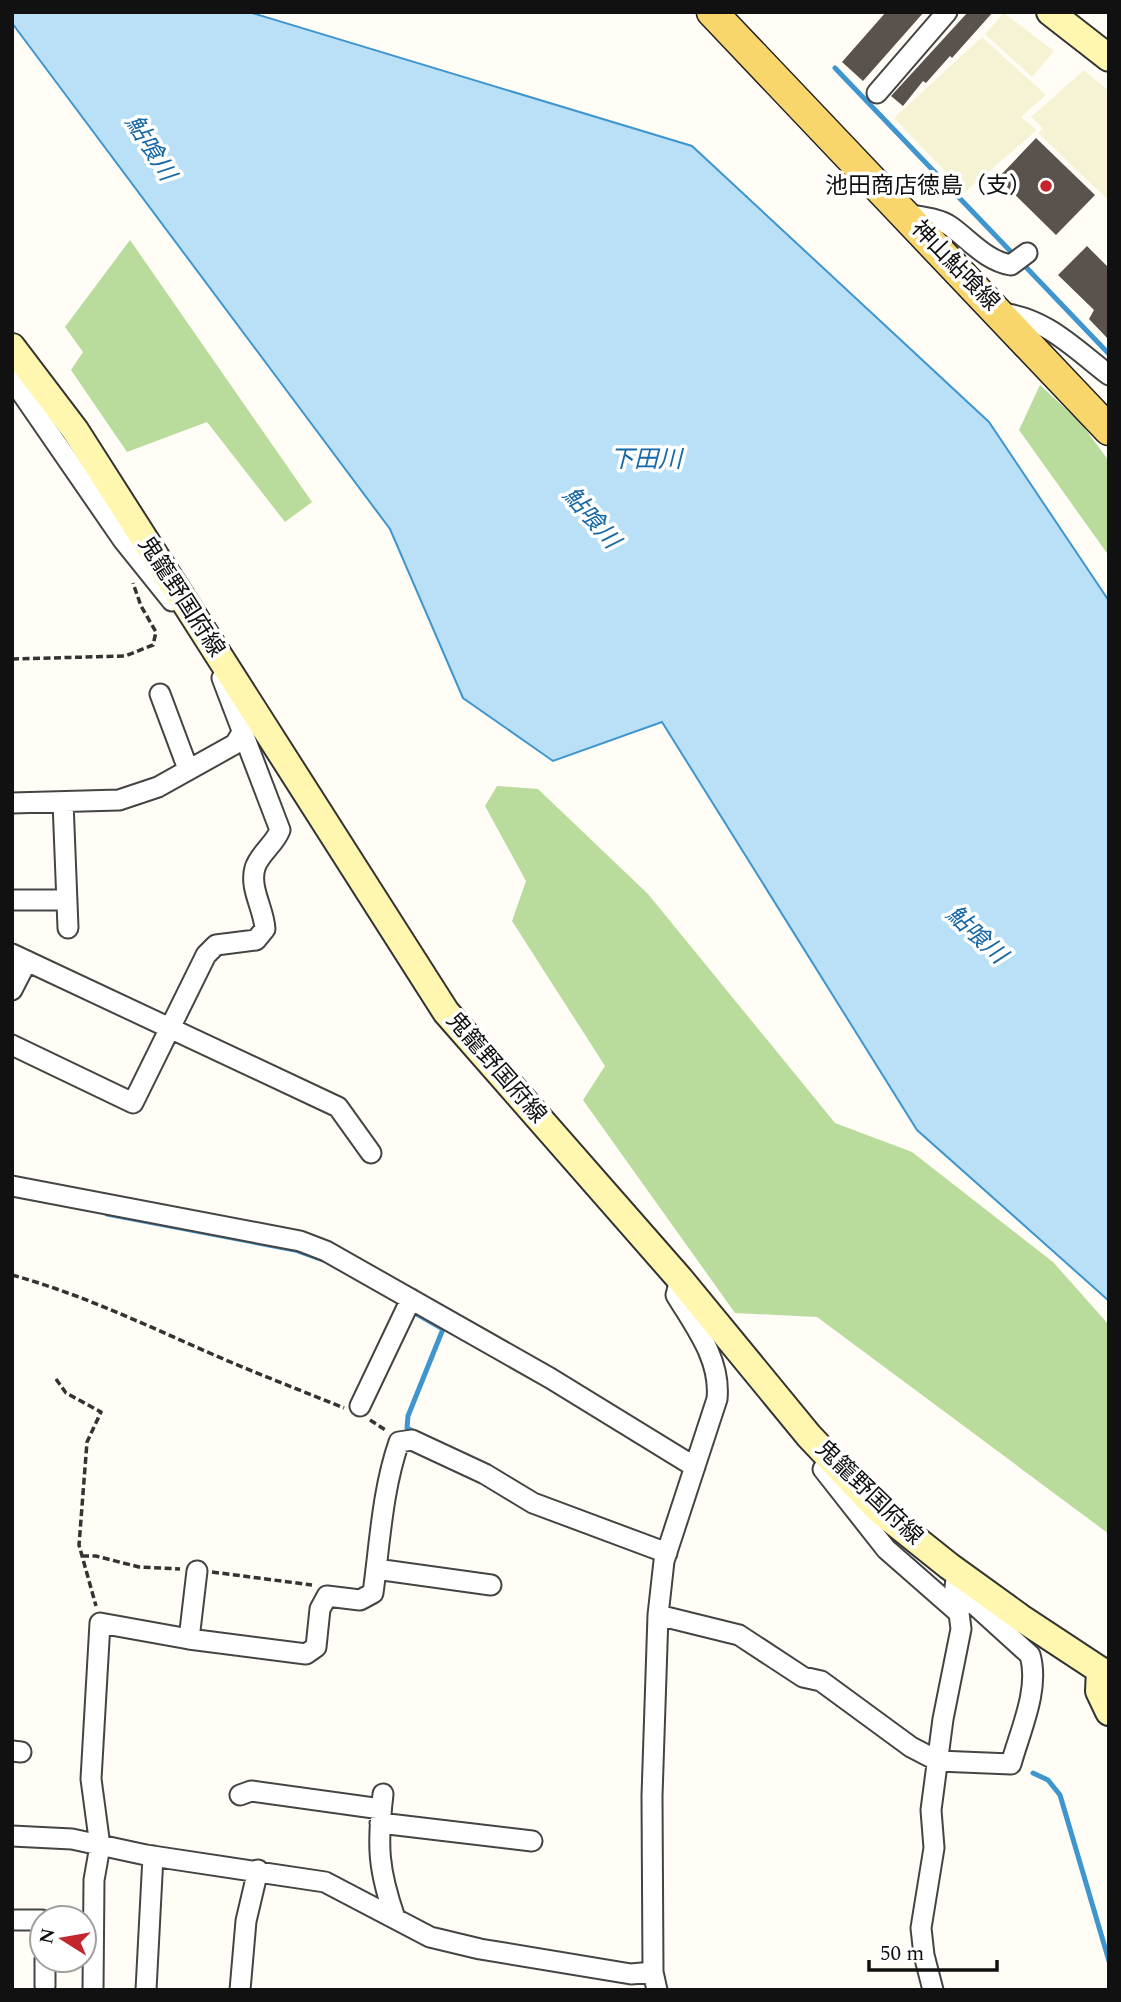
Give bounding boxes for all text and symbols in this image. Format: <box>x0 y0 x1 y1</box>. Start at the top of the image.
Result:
water label: 鮎喰川 <box>116 108 186 191</box>
place label: 池田商店徳島（支） <box>825 169 1032 204</box>
marker: 池田商店徳島（支） <box>1038 178 1054 194</box>
street label: 神山鮎喰線 <box>902 212 1008 320</box>
water label: 下田川 <box>610 442 685 478</box>
water label: 鮎喰川 <box>554 479 630 559</box>
street label: 鬼籠野国府線 <box>129 530 233 664</box>
water label: 鮎喰川 <box>937 897 1017 975</box>
street label: 鬼籠野国府線 <box>438 1004 554 1132</box>
street label: 鬼籠野国府線 <box>807 1432 931 1554</box>
north arrow <box>28 1904 98 1974</box>
text: N <box>32 1926 63 1946</box>
scale bar <box>869 1928 997 1972</box>
text: 50 m <box>880 1938 924 1970</box>

